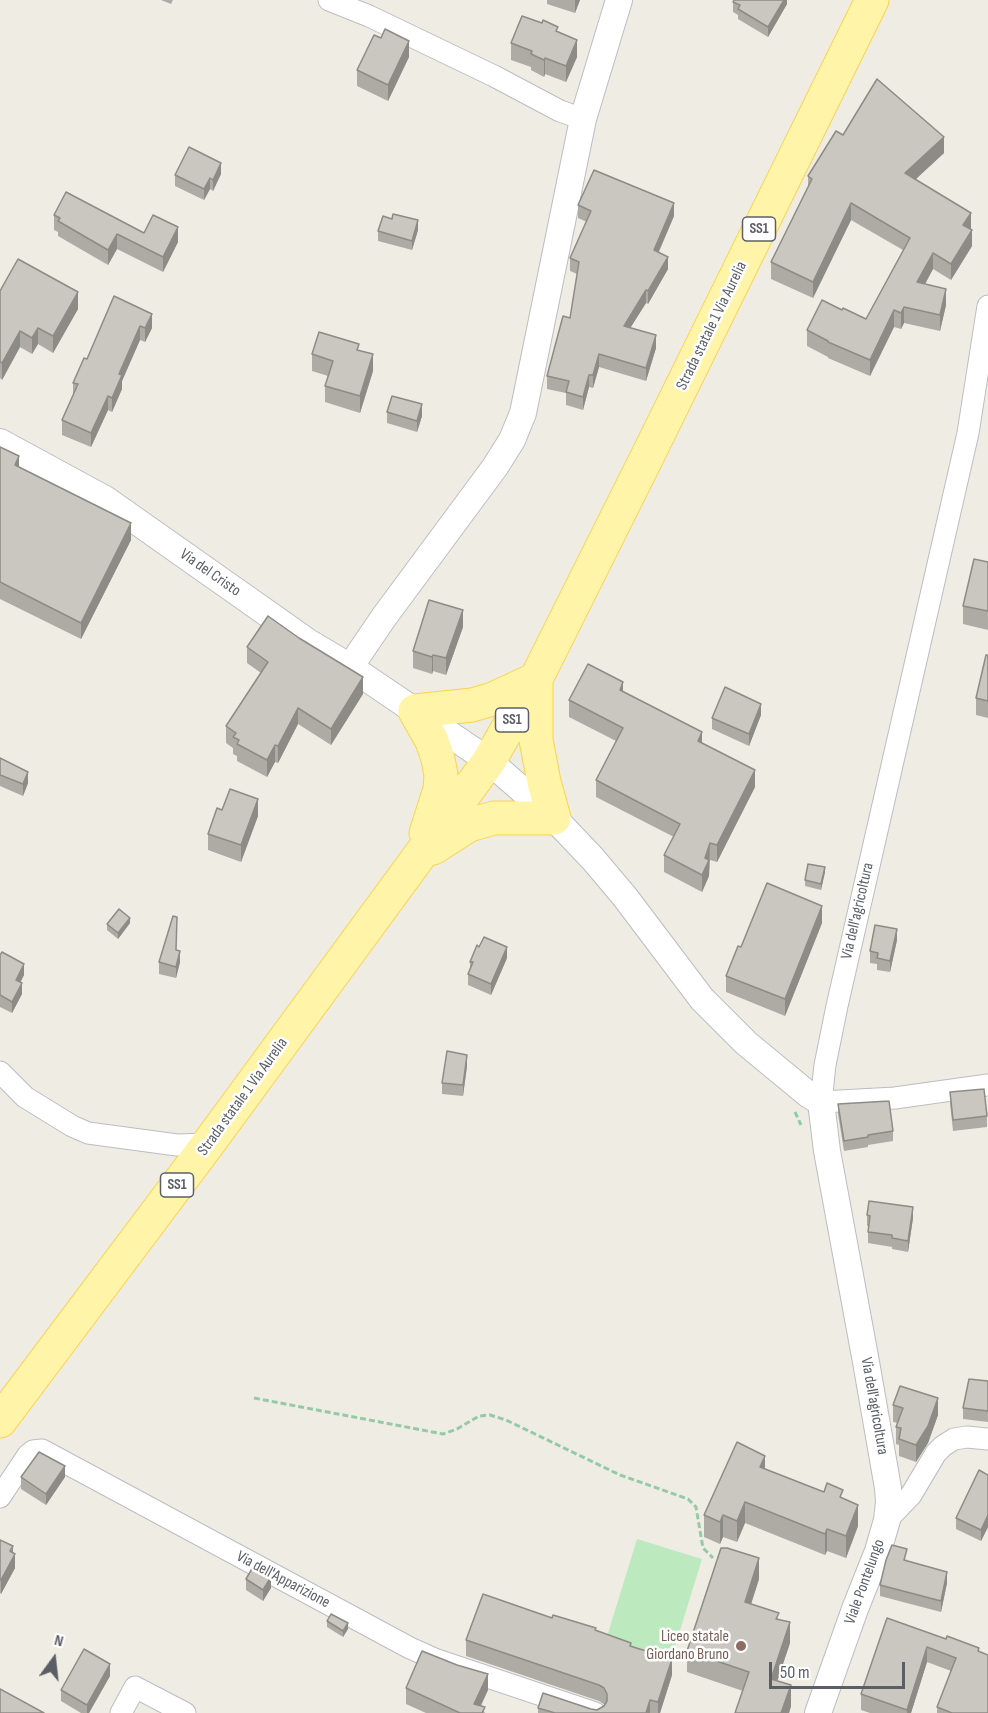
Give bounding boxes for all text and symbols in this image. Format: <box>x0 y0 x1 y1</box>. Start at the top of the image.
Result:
road number: SS1 <box>742 217 776 241</box>
street label: Strada statale 1 Via Aurelia <box>672 258 752 394</box>
street label: Via del Cristo <box>176 545 244 601</box>
road number: SS1 <box>496 708 528 732</box>
street label: Via dell'agricoltura <box>838 861 878 961</box>
street label: Strada statale 1 Via Aurelia <box>194 1034 292 1160</box>
road number: SS1 <box>160 1173 194 1197</box>
street label: Via dell'agricoltura <box>856 1356 892 1456</box>
street label: Viale Pontelungo <box>841 1537 889 1627</box>
street label: Via dell'Apparizione <box>233 1547 333 1613</box>
place label: Liceo statale Giordano Bruno <box>646 1627 729 1665</box>
north arrow <box>24 1629 84 1689</box>
text: N <box>52 1631 65 1651</box>
marker: Liceo statale Giordano Bruno <box>734 1639 748 1653</box>
scale bar <box>772 1650 908 1688</box>
text: 50 m <box>780 1662 810 1683</box>

